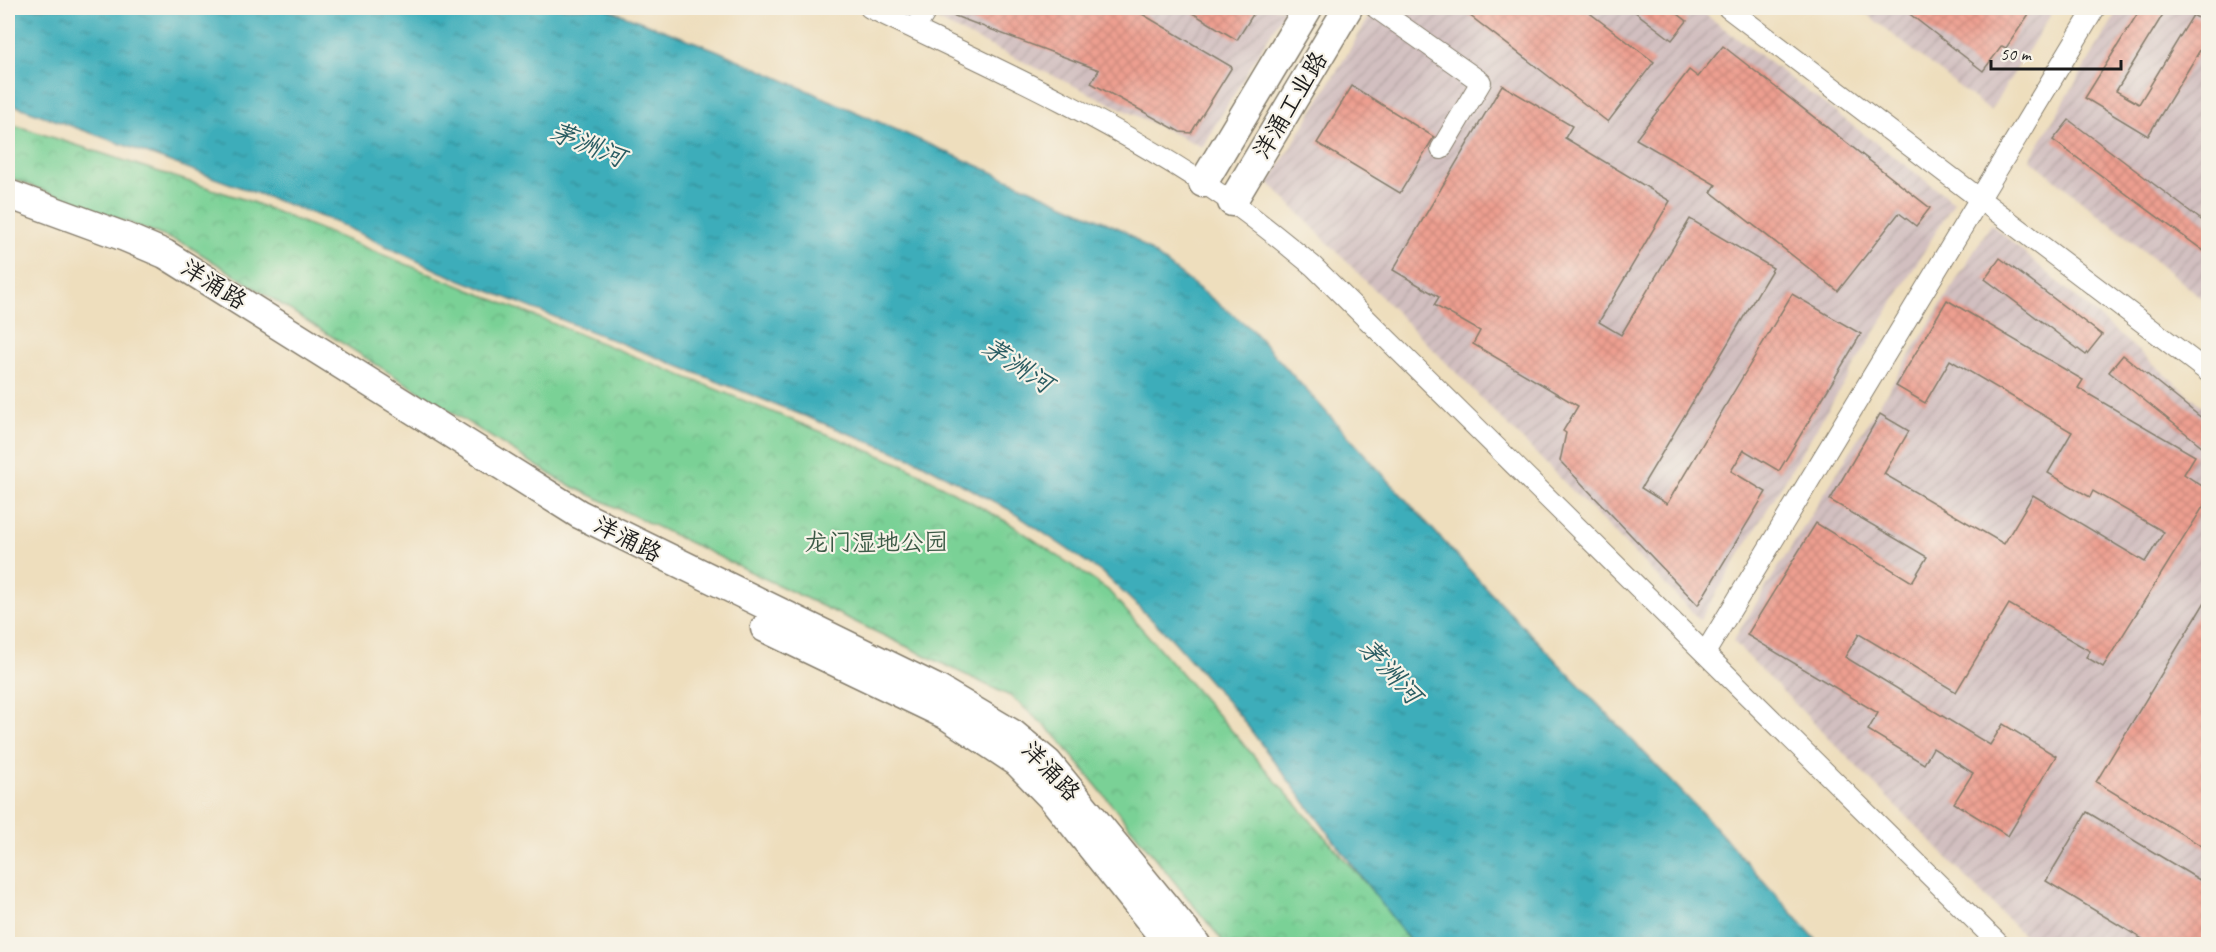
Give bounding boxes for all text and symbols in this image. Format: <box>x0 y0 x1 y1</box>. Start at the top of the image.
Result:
scale bar <box>1991 33 2122 71</box>
text: 50 m <box>2000 43 2033 65</box>
street label: 洋涌工业路 <box>1246 46 1334 164</box>
water label: 茅洲河 <box>545 115 634 176</box>
street label: 洋涌路 <box>176 252 252 316</box>
water label: 茅洲河 <box>976 330 1063 403</box>
street label: 洋涌路 <box>589 509 667 569</box>
park label: 龙门湿地公园 <box>804 527 948 557</box>
water label: 茅洲河 <box>1352 632 1432 714</box>
street label: 洋涌路 <box>1015 735 1087 807</box>

